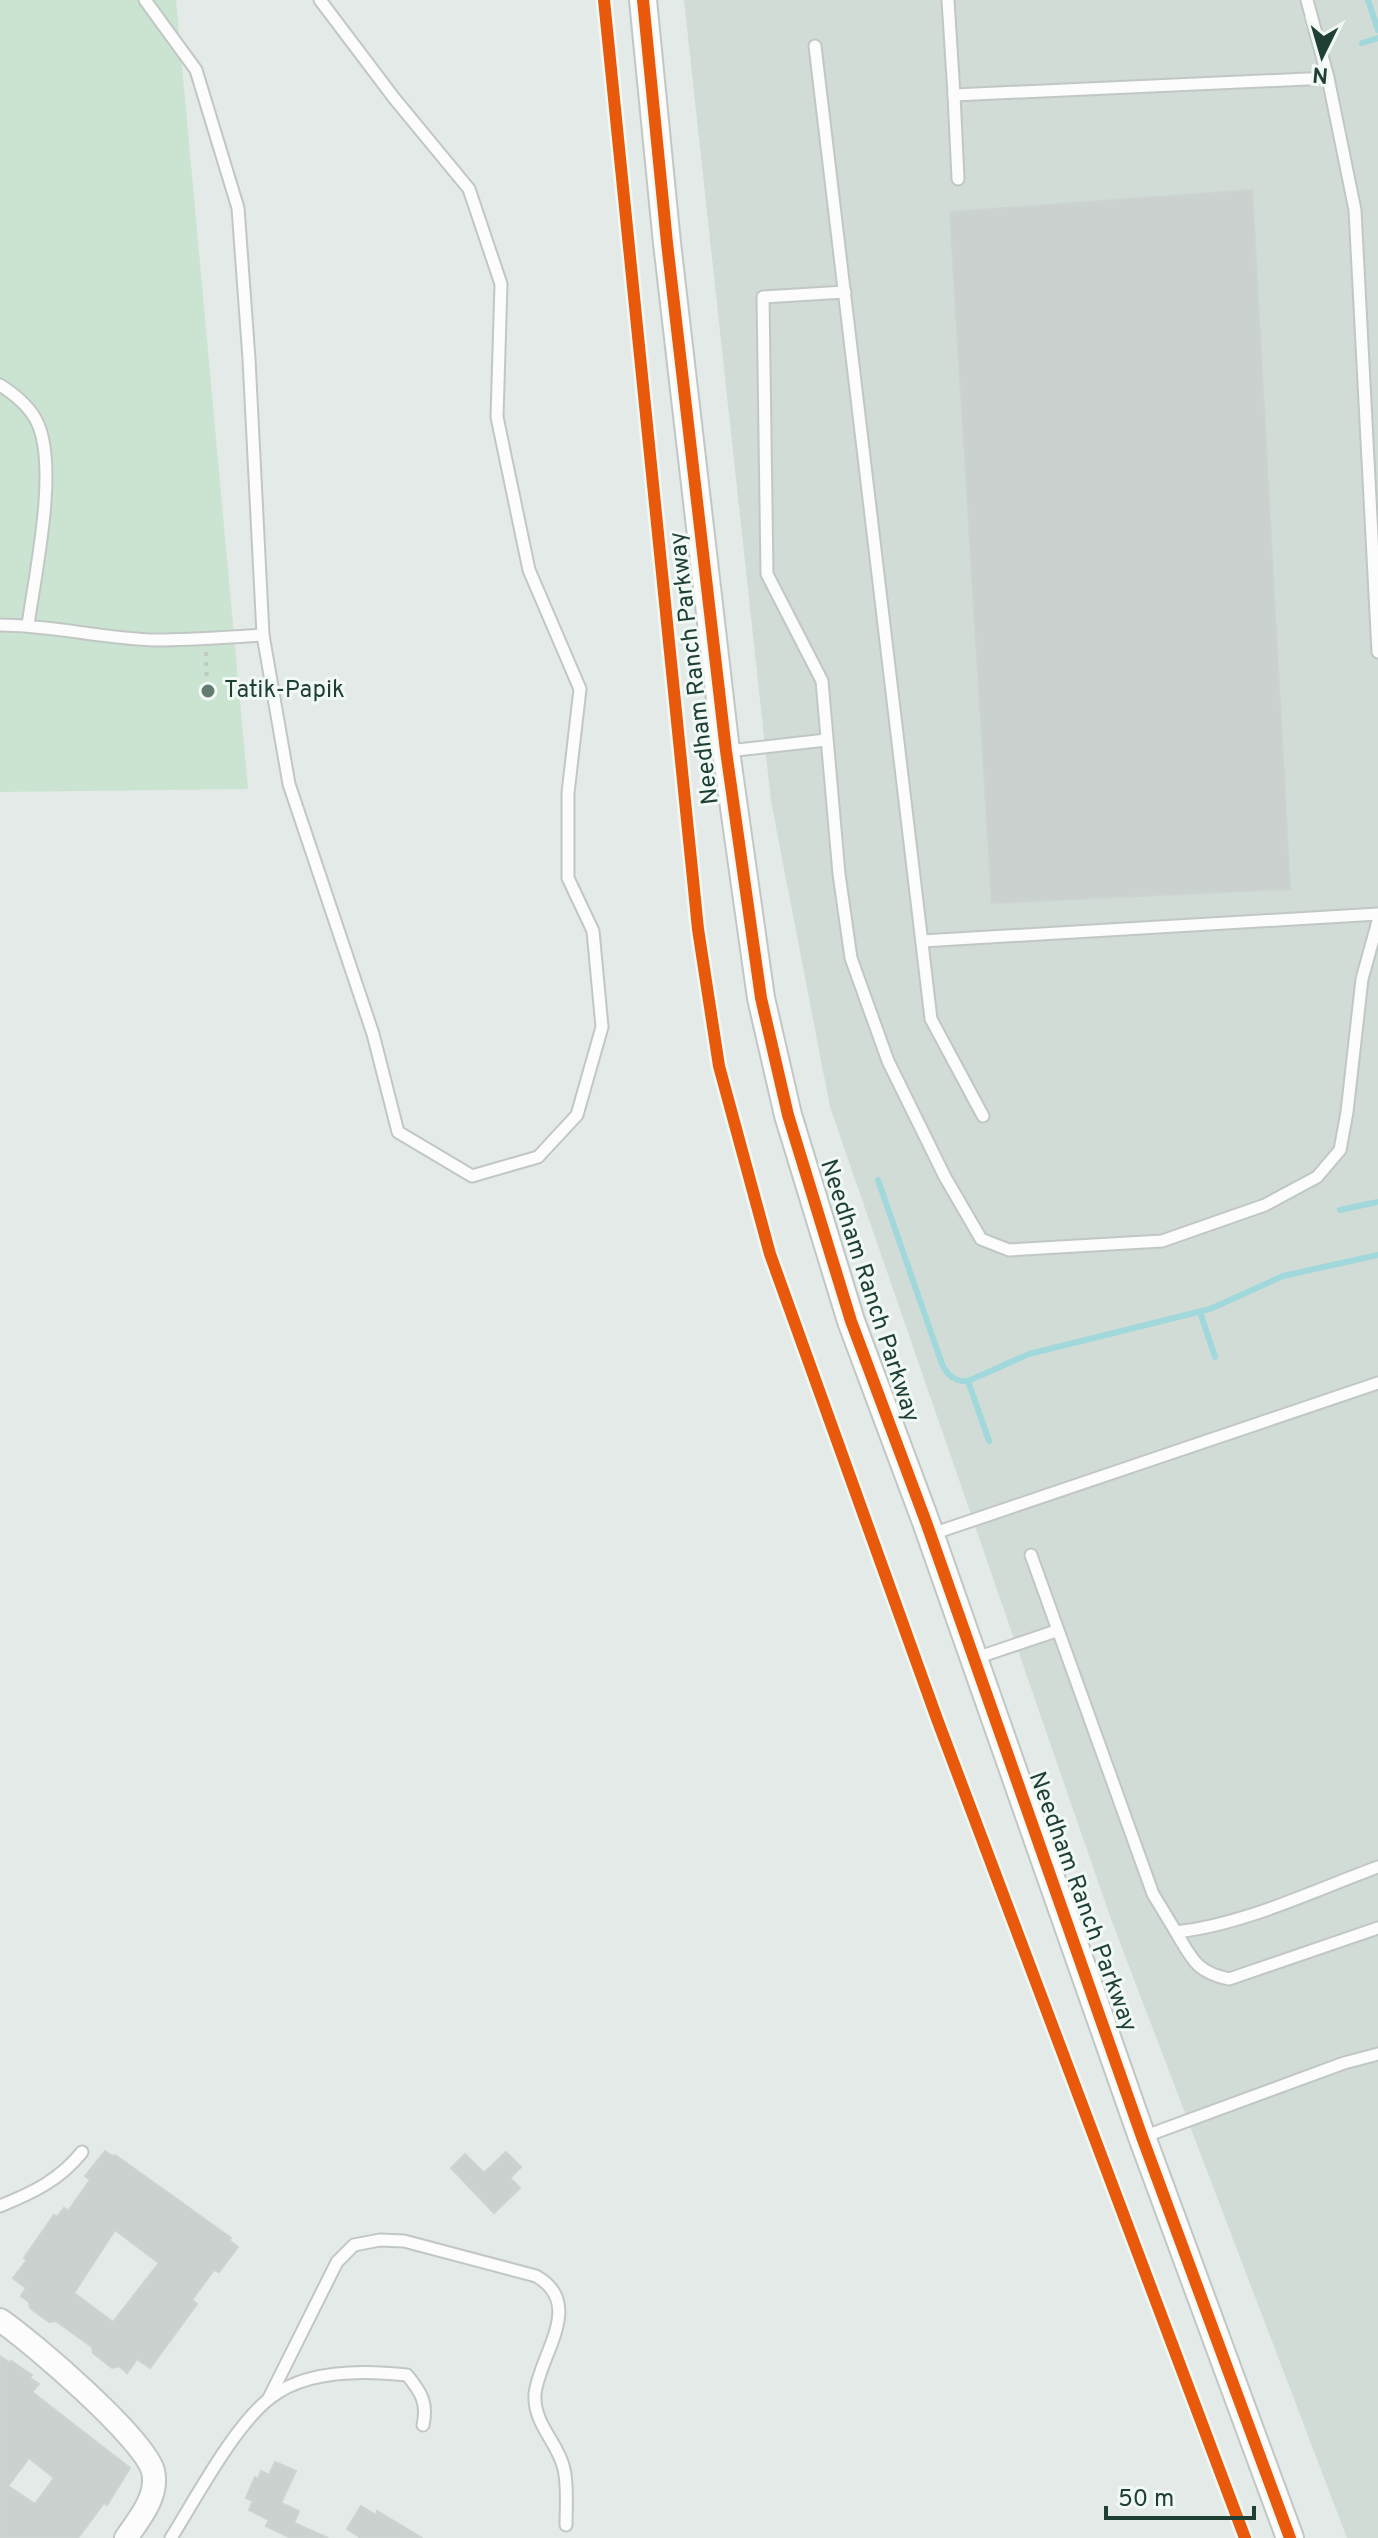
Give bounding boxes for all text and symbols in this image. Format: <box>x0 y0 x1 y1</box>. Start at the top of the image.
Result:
north arrow <box>1282 16 1362 96</box>
text: N <box>1311 59 1330 88</box>
street label: Needham Ranch Parkway <box>663 530 727 806</box>
place label: Tatik-Papik <box>224 676 345 706</box>
marker: Tatik-Papik <box>199 682 217 700</box>
street label: Needham Ranch Parkway <box>812 1156 926 1426</box>
street label: Needham Ranch Parkway <box>1021 1768 1143 2036</box>
scale bar <box>1106 2470 1254 2520</box>
text: 50 m <box>1118 2485 1174 2515</box>

